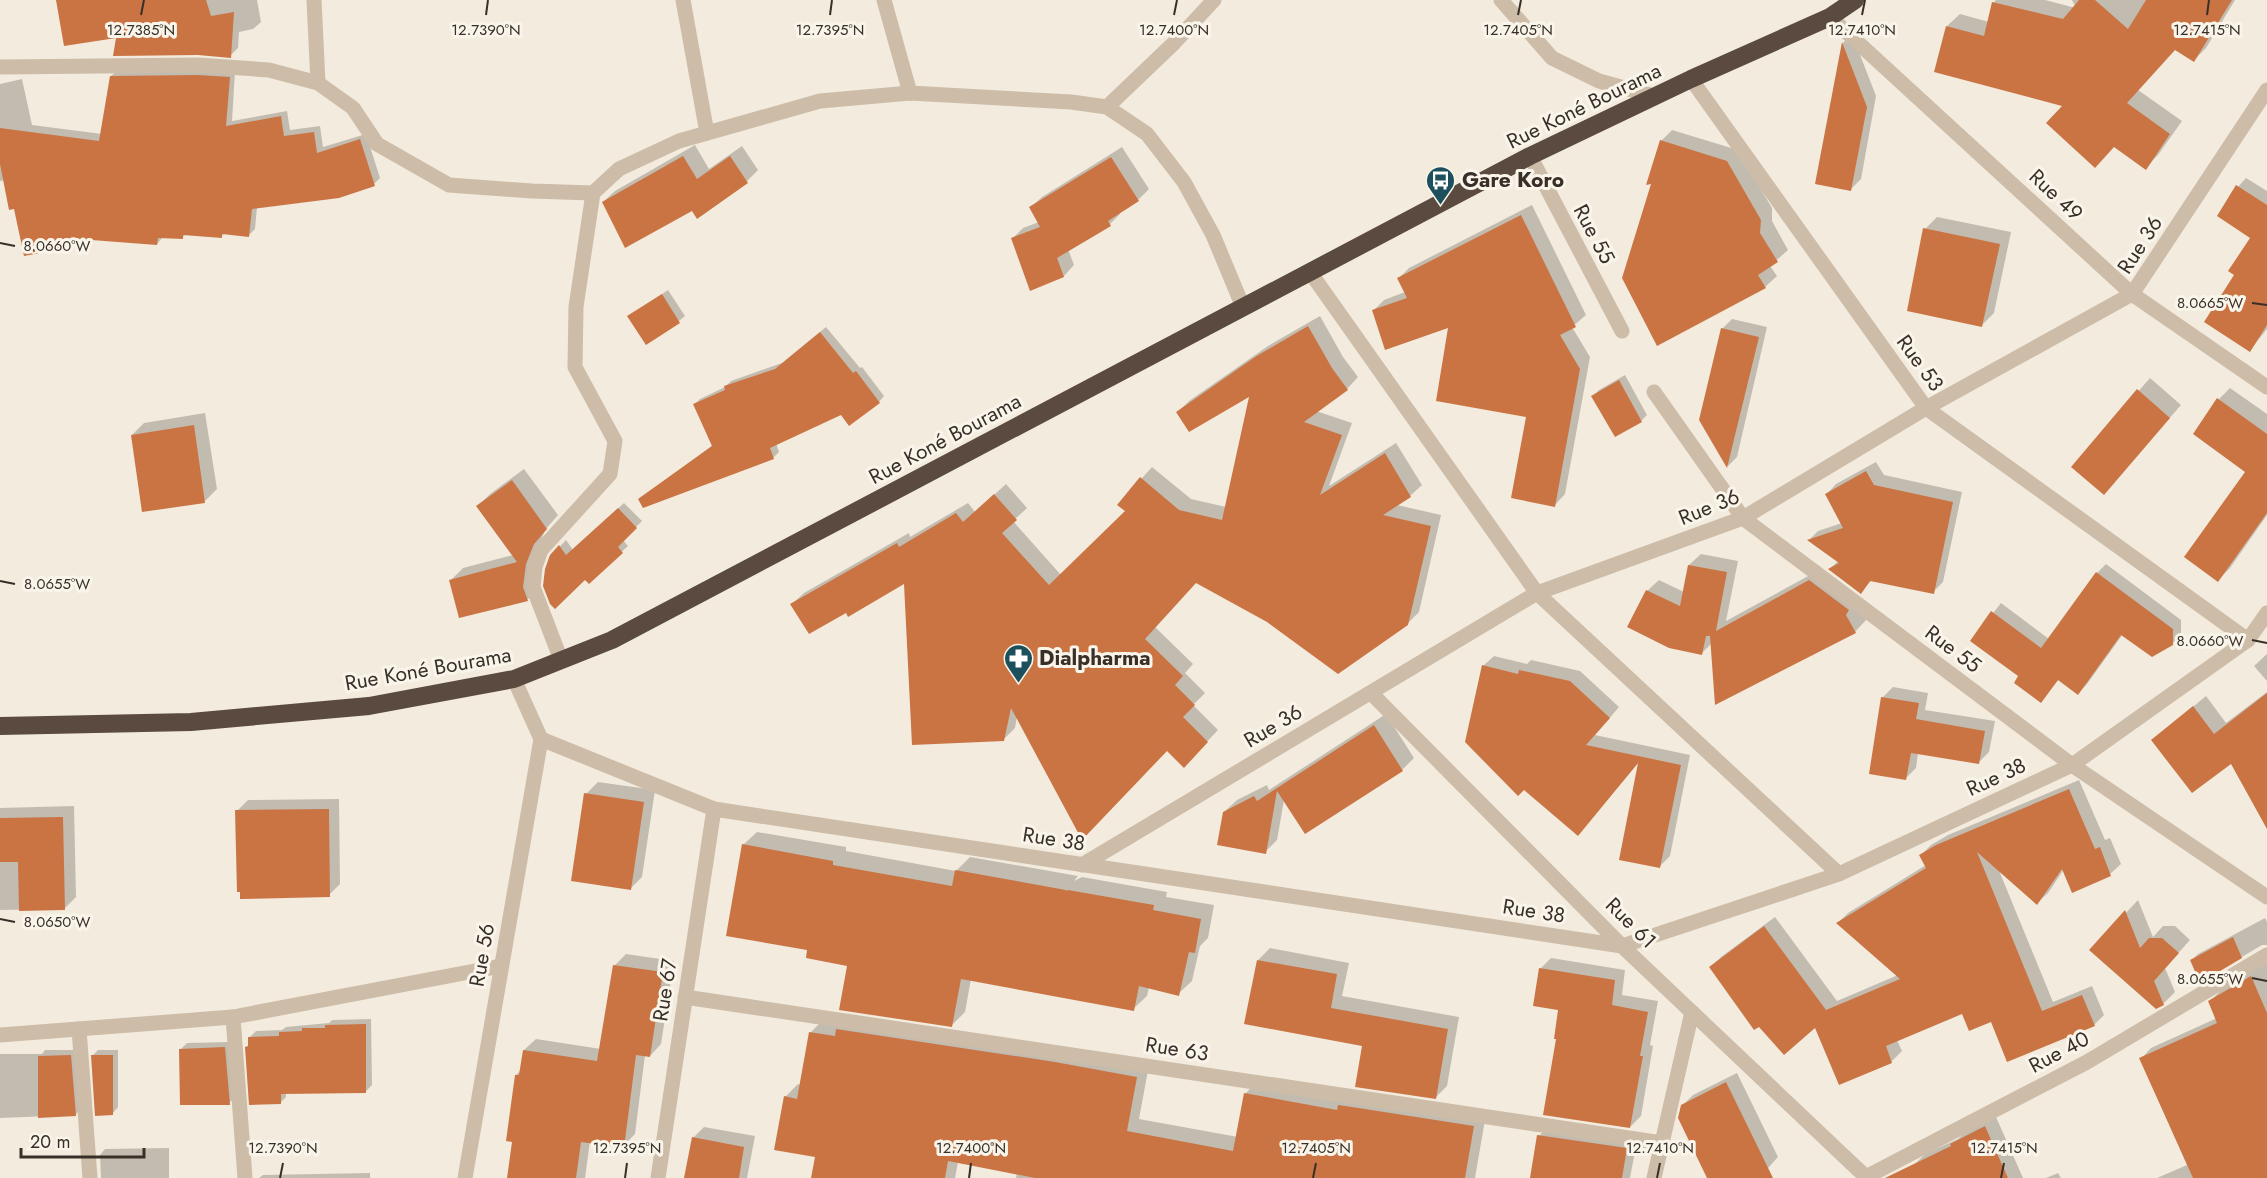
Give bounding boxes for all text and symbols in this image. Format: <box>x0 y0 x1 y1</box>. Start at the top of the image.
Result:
text: 12.7385°N <box>107 19 175 41</box>
text: 12.7390°N <box>451 19 521 41</box>
text: 12.7395°N <box>796 19 864 41</box>
text: 12.7400°N <box>1139 19 1209 41</box>
text: 12.7405°N <box>1483 19 1553 41</box>
text: 12.7410°N <box>1828 19 1896 41</box>
text: 12.7415°N <box>2173 19 2241 41</box>
street label: Rue Koné Bourama <box>1502 56 1666 156</box>
street label: Rue 49 <box>2022 162 2090 228</box>
bus stop icon: Gare Koro <box>1425 164 1457 206</box>
place label: Gare Koro <box>1462 165 1564 195</box>
street label: Rue 55 <box>1566 199 1622 269</box>
street label: Rue 36 <box>2110 210 2170 280</box>
text: 8.0660°W <box>24 235 91 257</box>
text: 8.0665°W <box>2177 292 2243 314</box>
street label: Rue 53 <box>1889 329 1951 397</box>
street label: Rue Koné Bourama <box>863 386 1027 492</box>
street label: Rue 36 <box>1674 481 1744 533</box>
text: 8.0655°W <box>24 573 90 595</box>
street label: Rue 55 <box>1919 618 1987 680</box>
text: 8.0660°W <box>2177 630 2244 652</box>
street label: Rue Koné Bourama <box>342 640 514 698</box>
pharmacy icon: Dialpharma <box>1002 642 1034 684</box>
place label: Dialpharma <box>1039 643 1151 673</box>
street label: Rue 36 <box>1238 697 1308 755</box>
street label: Rue 38 <box>1961 750 2031 804</box>
street label: Rue 38 <box>1021 819 1087 859</box>
street label: Rue 38 <box>1501 891 1567 931</box>
street label: Rue 61 <box>1599 891 1663 955</box>
text: 8.0650°W <box>24 911 90 933</box>
street label: Rue 56 <box>462 921 502 989</box>
street label: Rue 67 <box>645 957 685 1023</box>
text: 8.0655°W <box>2177 968 2243 990</box>
street label: Rue 40 <box>2023 1024 2095 1080</box>
street label: Rue 63 <box>1143 1029 1211 1069</box>
scale bar <box>21 1121 144 1159</box>
text: 20 m <box>30 1129 70 1155</box>
text: 12.7390°N <box>248 1137 318 1159</box>
text: 12.7395°N <box>593 1137 661 1159</box>
text: 12.7400°N <box>936 1137 1006 1159</box>
text: 12.7405°N <box>1281 1137 1351 1159</box>
text: 12.7410°N <box>1626 1137 1694 1159</box>
text: 12.7415°N <box>1970 1137 2038 1159</box>

